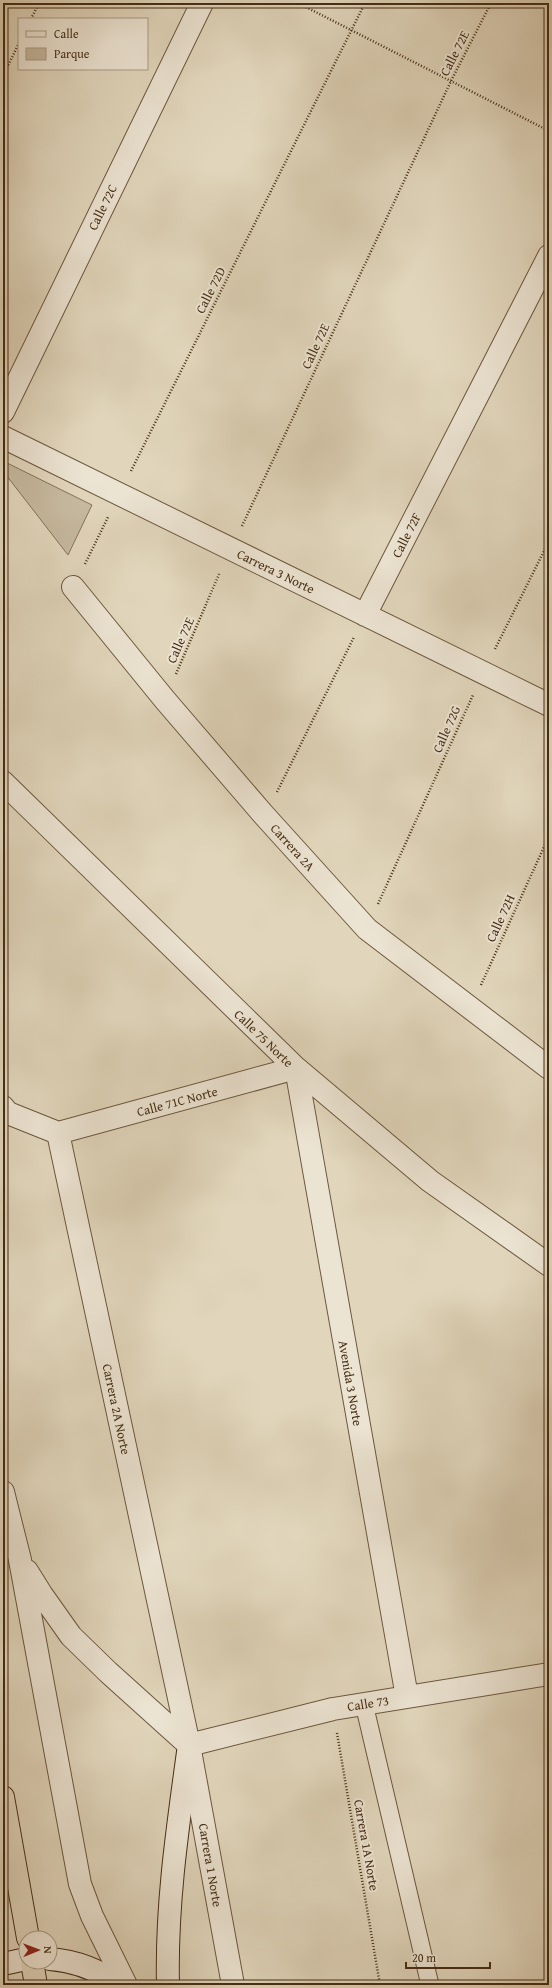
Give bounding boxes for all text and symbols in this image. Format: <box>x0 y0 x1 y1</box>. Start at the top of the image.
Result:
legend <box>18 18 148 70</box>
text: Calle <box>54 25 79 42</box>
street label: Calle 72E <box>435 27 474 79</box>
text: Parque <box>54 45 90 62</box>
street label: Calle 72C <box>83 181 122 233</box>
street label: Calle 72D <box>191 264 230 317</box>
street label: Calle 72E <box>297 320 335 372</box>
street label: Calle 72F <box>387 509 426 561</box>
street label: Carrera 3 Norte <box>234 544 318 598</box>
street label: Calle 72E <box>162 614 199 666</box>
street label: Calle 72G <box>428 702 465 756</box>
street label: Carrera 2A <box>266 819 319 875</box>
street label: Calle 72H <box>481 891 520 945</box>
street label: Calle 75 Norte <box>230 1005 298 1072</box>
street label: Calle 71C Norte <box>135 1082 220 1121</box>
street label: Avenida 3 Norte <box>334 1339 367 1427</box>
street label: Carrera 2A Norte <box>98 1362 135 1456</box>
street label: Calle 73 <box>346 1691 390 1716</box>
street label: Carrera 1A Norte <box>349 1798 384 1892</box>
street label: Carrera 1 Norte <box>194 1822 227 1908</box>
north arrow <box>18 1930 58 1970</box>
scale bar <box>406 1944 490 1970</box>
text: N <box>40 1946 56 1954</box>
text: 20 m <box>412 1949 436 1966</box>

